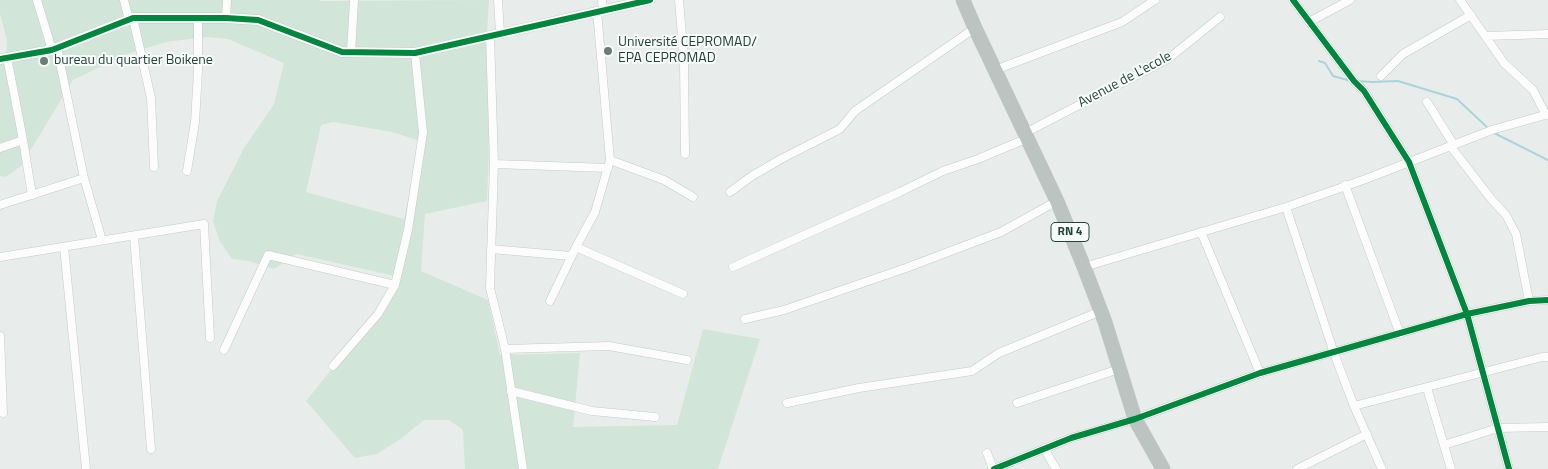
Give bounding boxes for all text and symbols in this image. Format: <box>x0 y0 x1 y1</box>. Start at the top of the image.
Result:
place label: Université CEPROMAD/ EPA CEPROMAD <box>618 35 757 68</box>
marker: Université CEPROMAD/ EPA CEPROMAD <box>602 45 614 57</box>
street label: Avenue de L'ecole <box>1075 48 1175 112</box>
place label: bureau du quartier Boikene <box>54 53 213 69</box>
marker: bureau du quartier Boikene <box>38 55 50 67</box>
road number: RN 4 <box>1051 222 1089 242</box>

